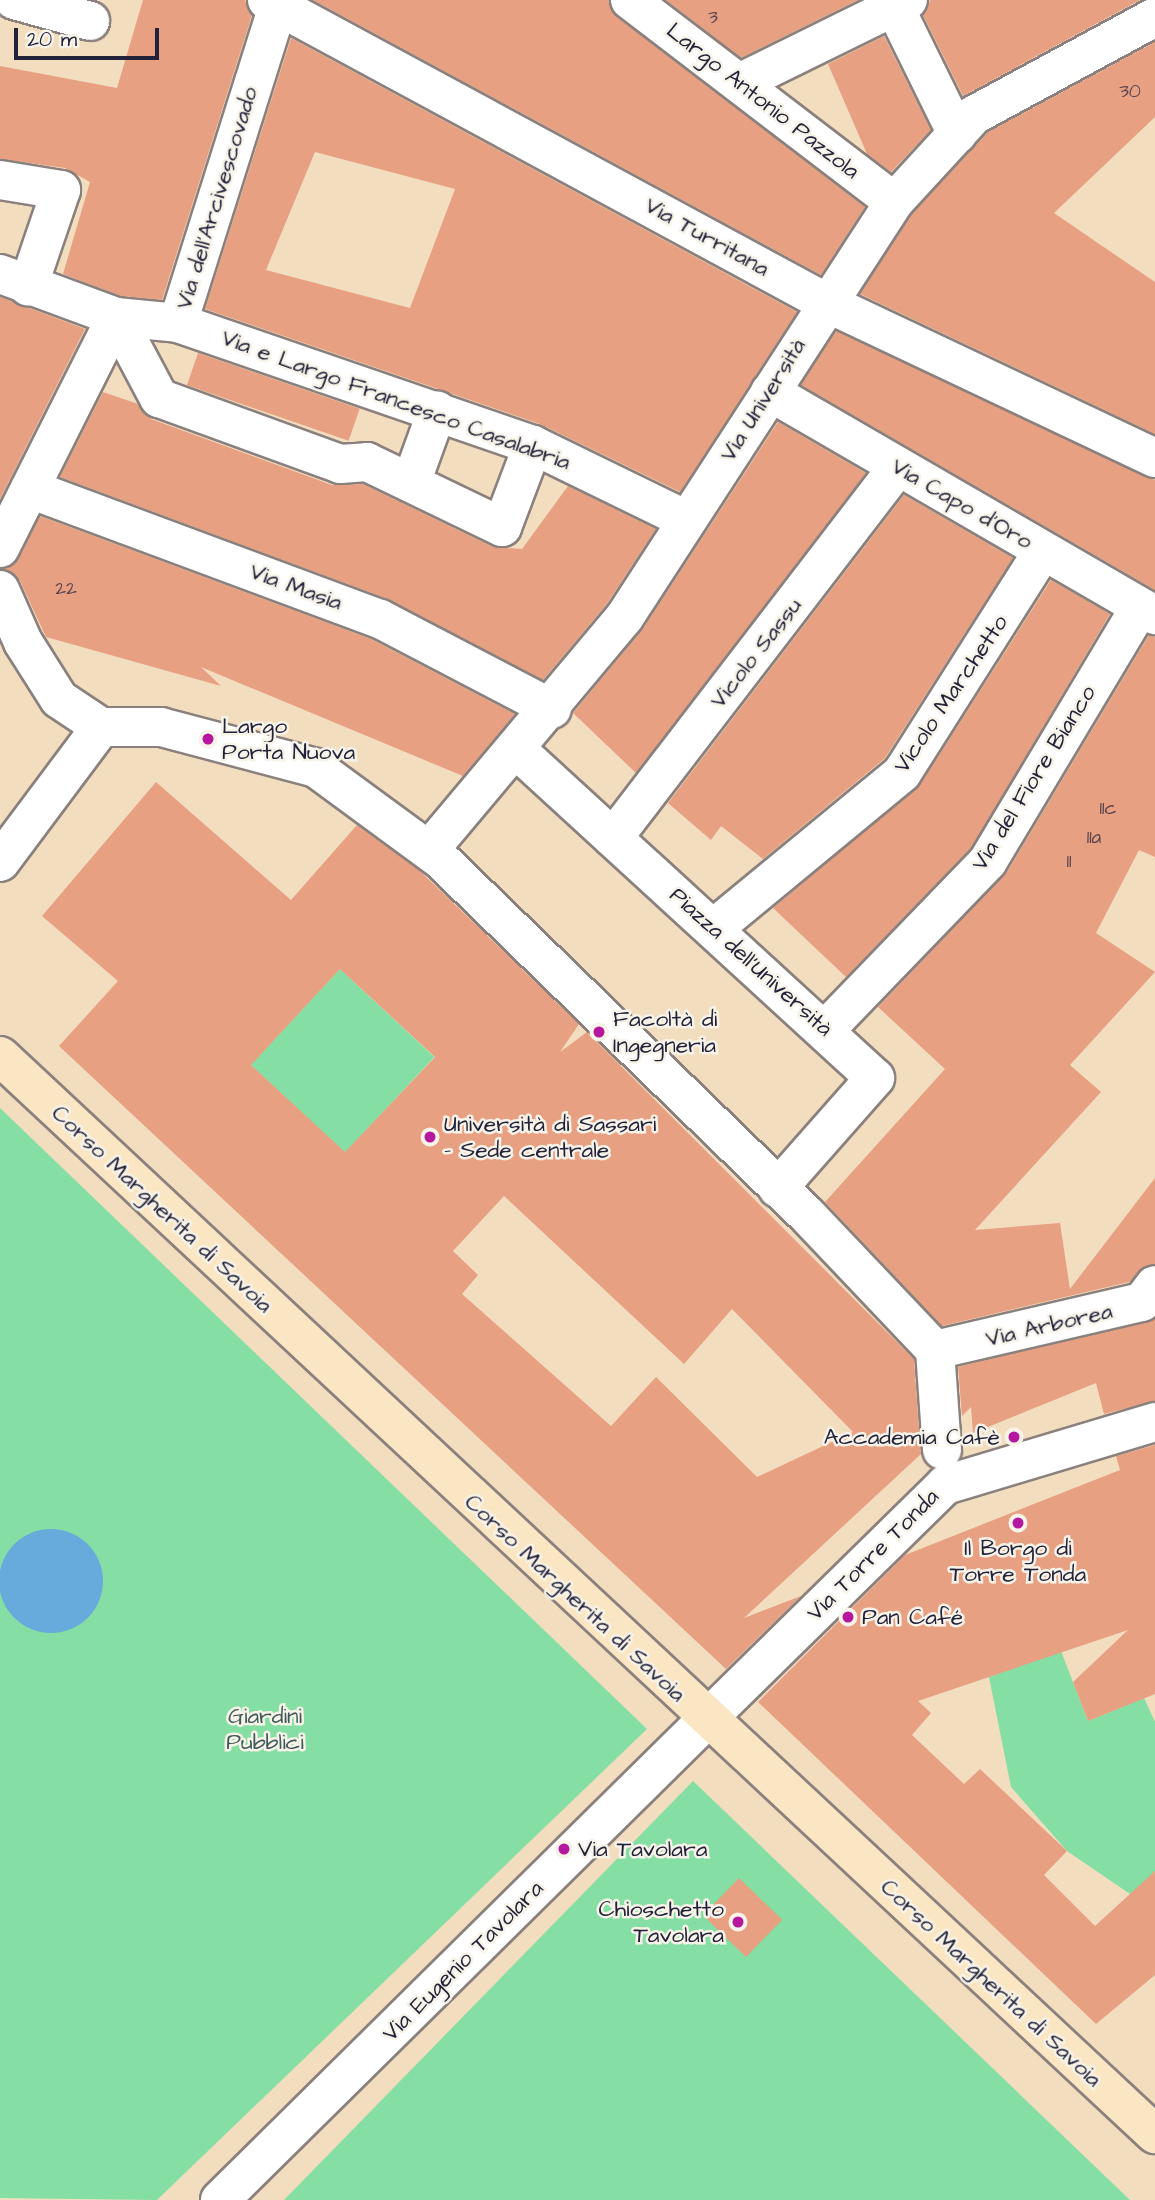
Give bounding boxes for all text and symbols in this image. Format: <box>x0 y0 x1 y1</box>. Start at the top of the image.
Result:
house number: 3 <box>708 7 718 29</box>
scale bar <box>18 14 163 58</box>
street label: Largo Antonio Pazzola <box>661 17 865 185</box>
text: 20 m <box>27 25 77 54</box>
house number: 30 <box>1119 81 1141 103</box>
street label: Via dell'Arcivescovado <box>170 83 264 313</box>
street label: Via Turritana <box>640 192 774 282</box>
street label: Via e Largo Francesco Casalabria <box>218 324 574 476</box>
street label: Via Università <box>714 333 812 467</box>
street label: Via Capo d'Oro <box>887 452 1037 556</box>
street label: Via Masia <box>246 558 346 616</box>
house number: 22 <box>55 578 77 600</box>
street label: Vicolo Sassu <box>704 592 808 714</box>
street label: Vicolo Marchetto <box>888 610 1014 778</box>
street label: Via del Fiore Bianco <box>966 680 1102 876</box>
place label: Largo Porta Nuova <box>222 712 355 766</box>
marker: Largo Porta Nuova <box>200 731 216 747</box>
house number: 11c <box>1100 798 1116 820</box>
house number: 11a <box>1087 827 1101 849</box>
house number: 11 <box>1067 851 1071 873</box>
street label: Piazza dell'Università <box>664 882 838 1042</box>
place label: Facoltà di Ingegneria <box>613 1005 717 1059</box>
marker: Facoltà di Ingegneria <box>591 1024 607 1040</box>
street label: Corso Margherita di Savoia <box>46 1099 278 1319</box>
place label: Università di Sassari - Sede centrale <box>444 1110 656 1164</box>
marker: Università di Sassari - Sede centrale <box>422 1129 438 1145</box>
street label: Via Arborea <box>983 1297 1115 1353</box>
place label: Accademia Cafè <box>824 1423 1000 1451</box>
marker: Accademia Cafè <box>1006 1429 1022 1445</box>
street label: Via Torre Tonda <box>801 1483 945 1627</box>
street label: Corso Margherita di Savoia <box>459 1488 691 1708</box>
marker: Il Borgo di Torre Tonda <box>1010 1515 1026 1531</box>
place label: Il Borgo di Torre Tonda <box>950 1534 1086 1588</box>
place label: Pan Café <box>862 1603 963 1631</box>
marker: Pan Café <box>840 1609 856 1625</box>
park label: Giardini Pubblici <box>226 1702 304 1756</box>
place label: Via Tavolara <box>578 1835 707 1863</box>
marker: Via Tavolara <box>556 1841 572 1857</box>
street label: Corso Margherita di Savoia <box>875 1873 1107 2093</box>
street label: Via Eugenio Tavolara <box>377 1875 549 2047</box>
place label: Chioschetto Tavolara <box>598 1895 724 1949</box>
marker: Chioschetto Tavolara <box>730 1914 746 1930</box>

